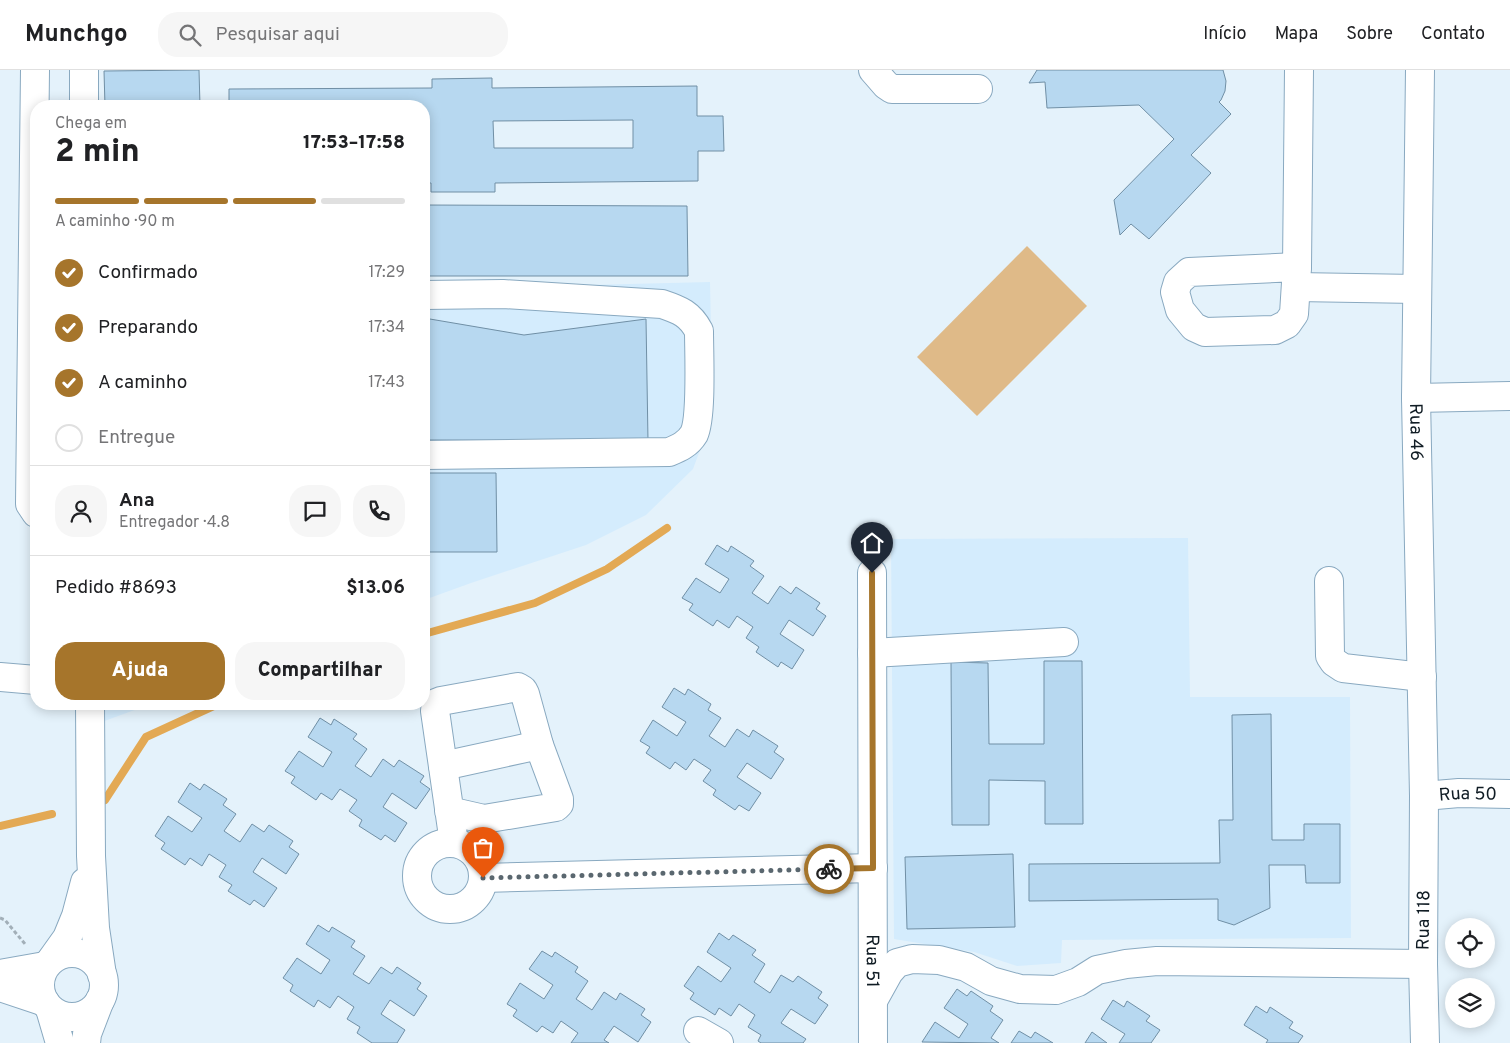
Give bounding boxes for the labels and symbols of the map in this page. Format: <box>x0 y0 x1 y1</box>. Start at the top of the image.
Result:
street label: Rua 46 <box>1403 403 1427 461</box>
pin <box>851 522 893 573</box>
street label: Rua 50 <box>1438 783 1497 808</box>
pin <box>462 827 504 878</box>
courier <box>804 844 854 894</box>
street label: Rua 118 <box>1412 890 1437 950</box>
street label: Rua 51 <box>860 934 883 988</box>

